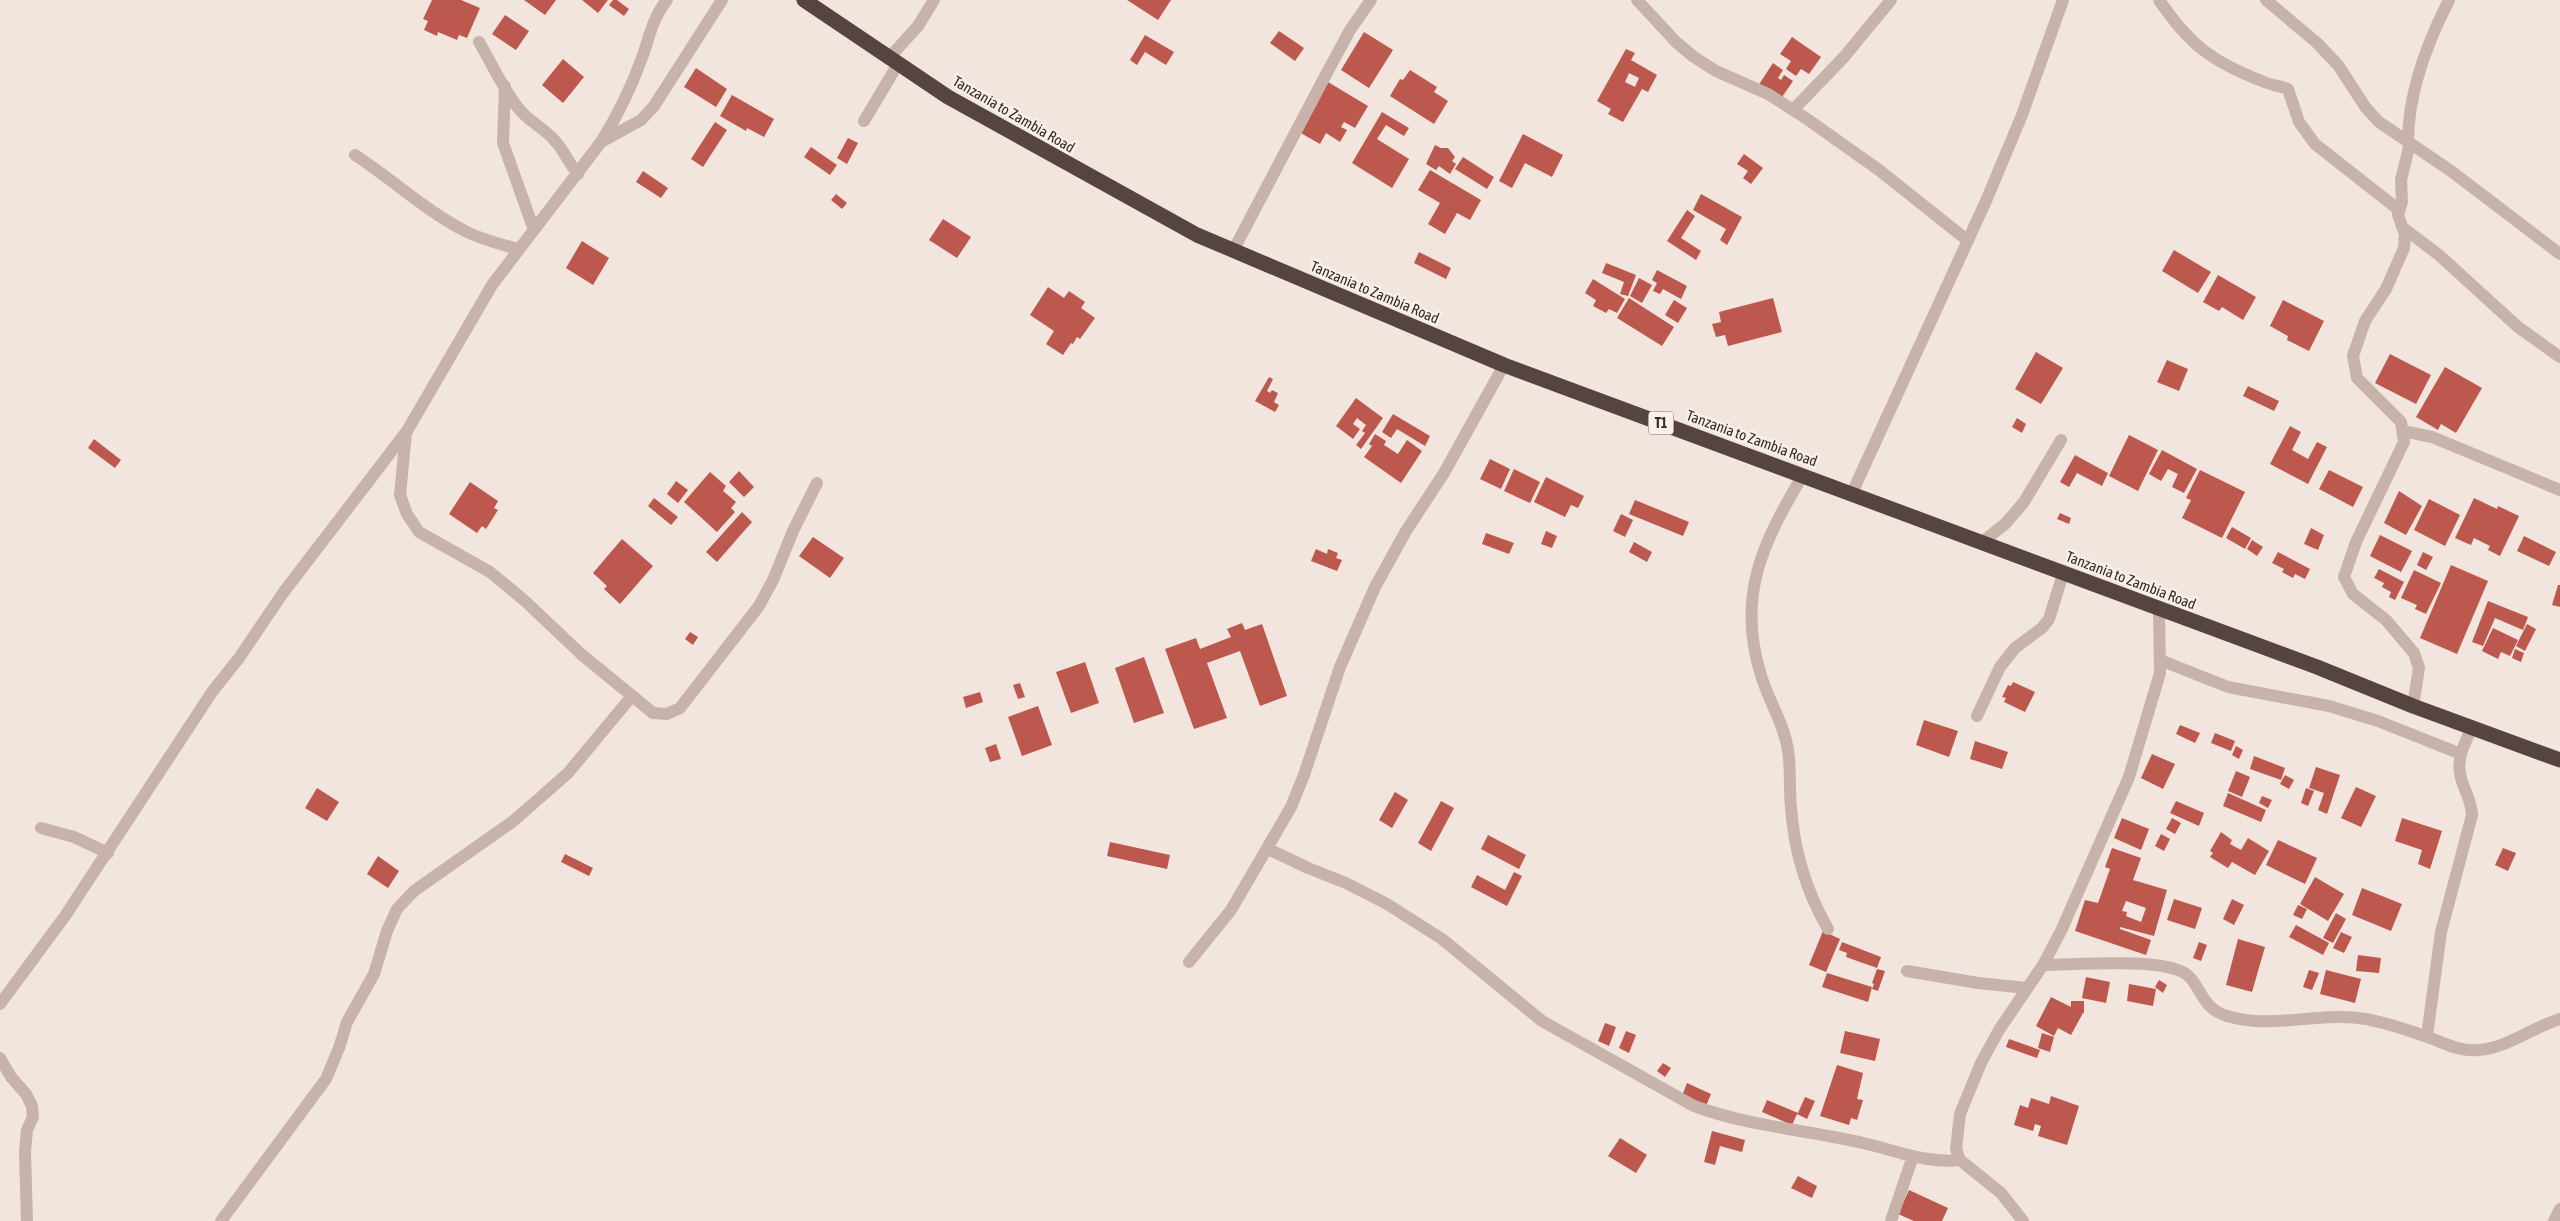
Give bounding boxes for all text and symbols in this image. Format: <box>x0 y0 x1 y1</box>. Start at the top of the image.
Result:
street label: Tanzania to Zambia Road <box>950 72 1078 156</box>
street label: Tanzania to Zambia Road <box>1308 257 1442 327</box>
street label: Tanzania to Zambia Road <box>1684 406 1820 470</box>
road number: T1 <box>1648 412 1674 434</box>
street label: Tanzania to Zambia Road <box>2064 547 2198 613</box>

